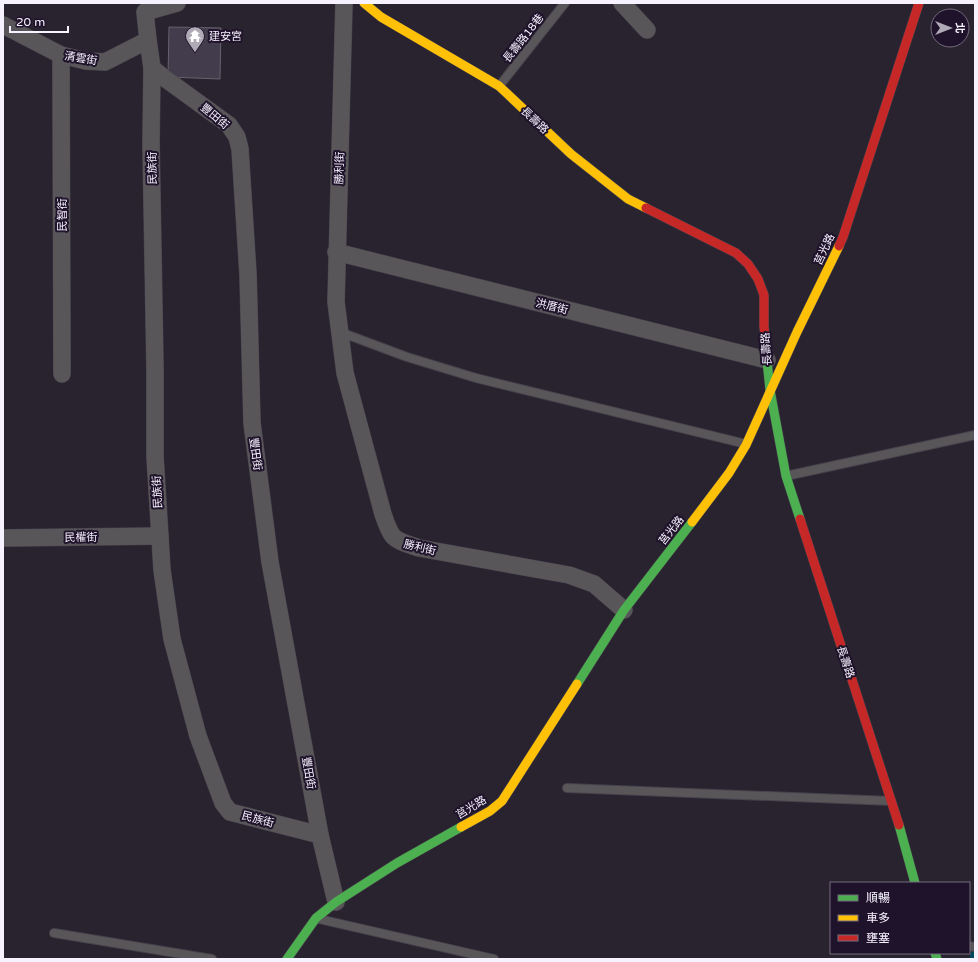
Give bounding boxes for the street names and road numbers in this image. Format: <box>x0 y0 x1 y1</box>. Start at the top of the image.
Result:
street label: 長壽路18巷 <box>500 12 546 65</box>
street label: 清雲街 <box>64 49 98 67</box>
street label: 豐田街 <box>198 101 231 132</box>
street label: 長壽路 <box>518 104 551 136</box>
street label: 民族街 <box>146 151 159 185</box>
street label: 勝利街 <box>332 151 347 185</box>
street label: 民智街 <box>56 199 69 232</box>
street label: 莒光路 <box>812 232 837 267</box>
street label: 洪厝街 <box>534 296 569 317</box>
street label: 長壽路 <box>759 332 774 366</box>
street label: 豐田街 <box>247 437 264 471</box>
street label: 民族街 <box>150 475 165 509</box>
street label: 莒光路 <box>656 513 687 547</box>
street label: 民權街 <box>64 531 98 544</box>
street label: 勝利街 <box>402 537 437 558</box>
street label: 長壽路 <box>834 644 857 680</box>
street label: 豐田街 <box>299 756 318 790</box>
street label: 莒光路 <box>454 793 489 821</box>
street label: 民族街 <box>240 809 275 830</box>

